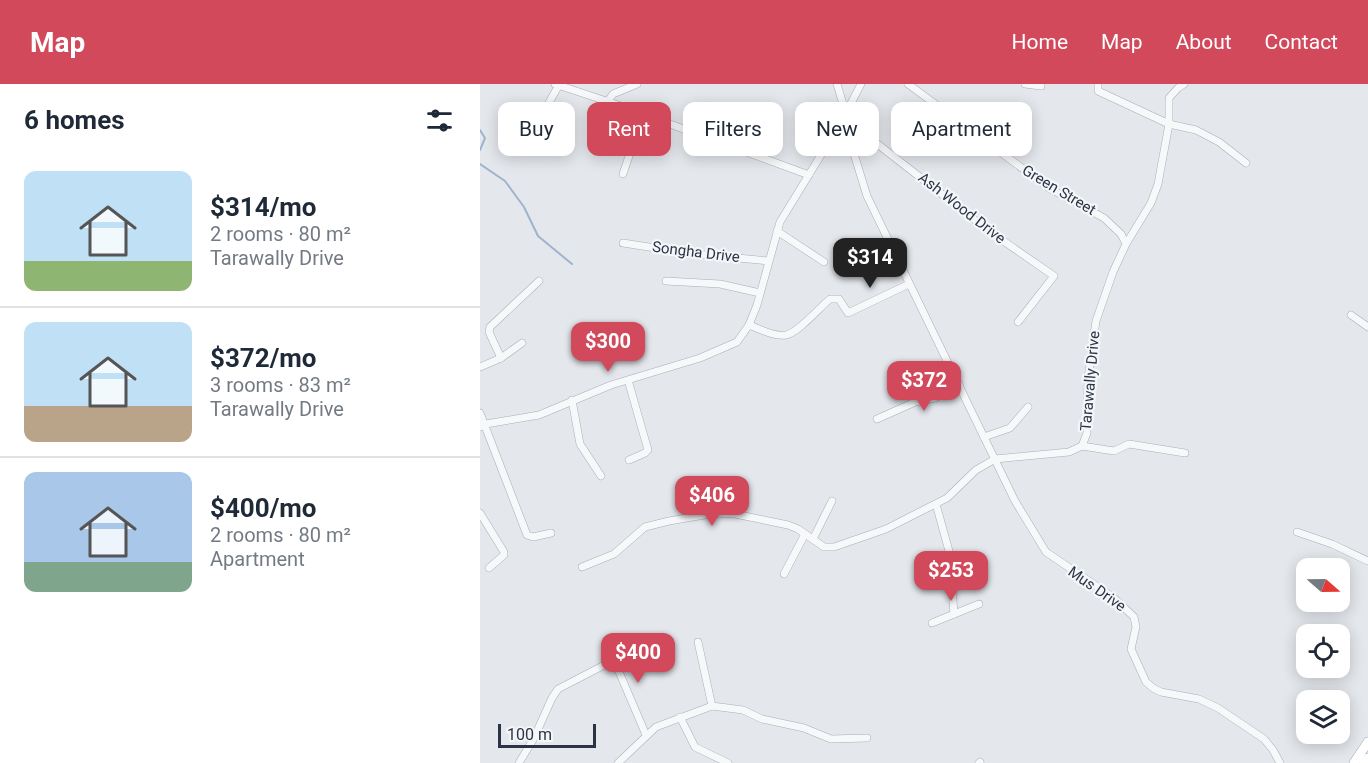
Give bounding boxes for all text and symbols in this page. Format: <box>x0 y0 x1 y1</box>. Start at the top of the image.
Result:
text: Map <box>30 26 85 59</box>
text: Home <box>1012 30 1068 54</box>
text: Map <box>1101 30 1143 54</box>
text: About <box>1176 30 1232 54</box>
text: Contact <box>1265 30 1338 54</box>
chip: Buy <box>498 102 575 156</box>
chip: Rent <box>587 102 671 156</box>
chip: Filters <box>683 102 783 156</box>
chip: New <box>795 102 879 156</box>
chip: Apartment <box>891 102 1032 156</box>
icon: filters <box>423 104 456 137</box>
text: 6 homes <box>24 105 125 135</box>
street label: Green Street <box>1019 161 1099 219</box>
street label: Ash Wood Drive <box>915 168 1009 248</box>
text: $314/mo <box>210 192 317 222</box>
icon: home <box>72 195 144 267</box>
text: 2 rooms · 80 m² <box>210 222 351 246</box>
street label: Songha Drive <box>651 238 741 266</box>
pin: $314 <box>834 238 906 289</box>
text: $314 <box>847 245 893 269</box>
text: Tarawally Drive <box>210 246 344 270</box>
pin: $300 <box>572 322 644 373</box>
text: $300 <box>585 329 631 353</box>
street label: Tarawally Drive <box>1077 330 1103 432</box>
text: $372/mo <box>210 343 317 373</box>
icon: home <box>72 346 144 418</box>
pin: $372 <box>888 361 960 412</box>
text: $372 <box>901 368 947 392</box>
text: 3 rooms · 83 m² <box>210 373 351 397</box>
text: Tarawally Drive <box>210 397 344 421</box>
pin: $406 <box>676 476 748 527</box>
text: $406 <box>689 483 735 507</box>
text: $400/mo <box>210 493 317 523</box>
icon: home <box>72 496 144 568</box>
text: 2 rooms · 80 m² <box>210 523 351 547</box>
text: Apartment <box>210 547 305 571</box>
pin: $253 <box>915 551 987 602</box>
text: $253 <box>928 558 974 582</box>
north arrow <box>1296 558 1350 612</box>
map controls <box>1296 558 1350 744</box>
street label: Mus Drive <box>1065 563 1129 615</box>
button: locate <box>1296 624 1350 678</box>
pin: $400 <box>602 633 674 684</box>
text: $400 <box>615 640 661 664</box>
button: layers <box>1296 690 1350 744</box>
scale bar <box>498 721 596 748</box>
text: 100 m <box>507 725 552 744</box>

